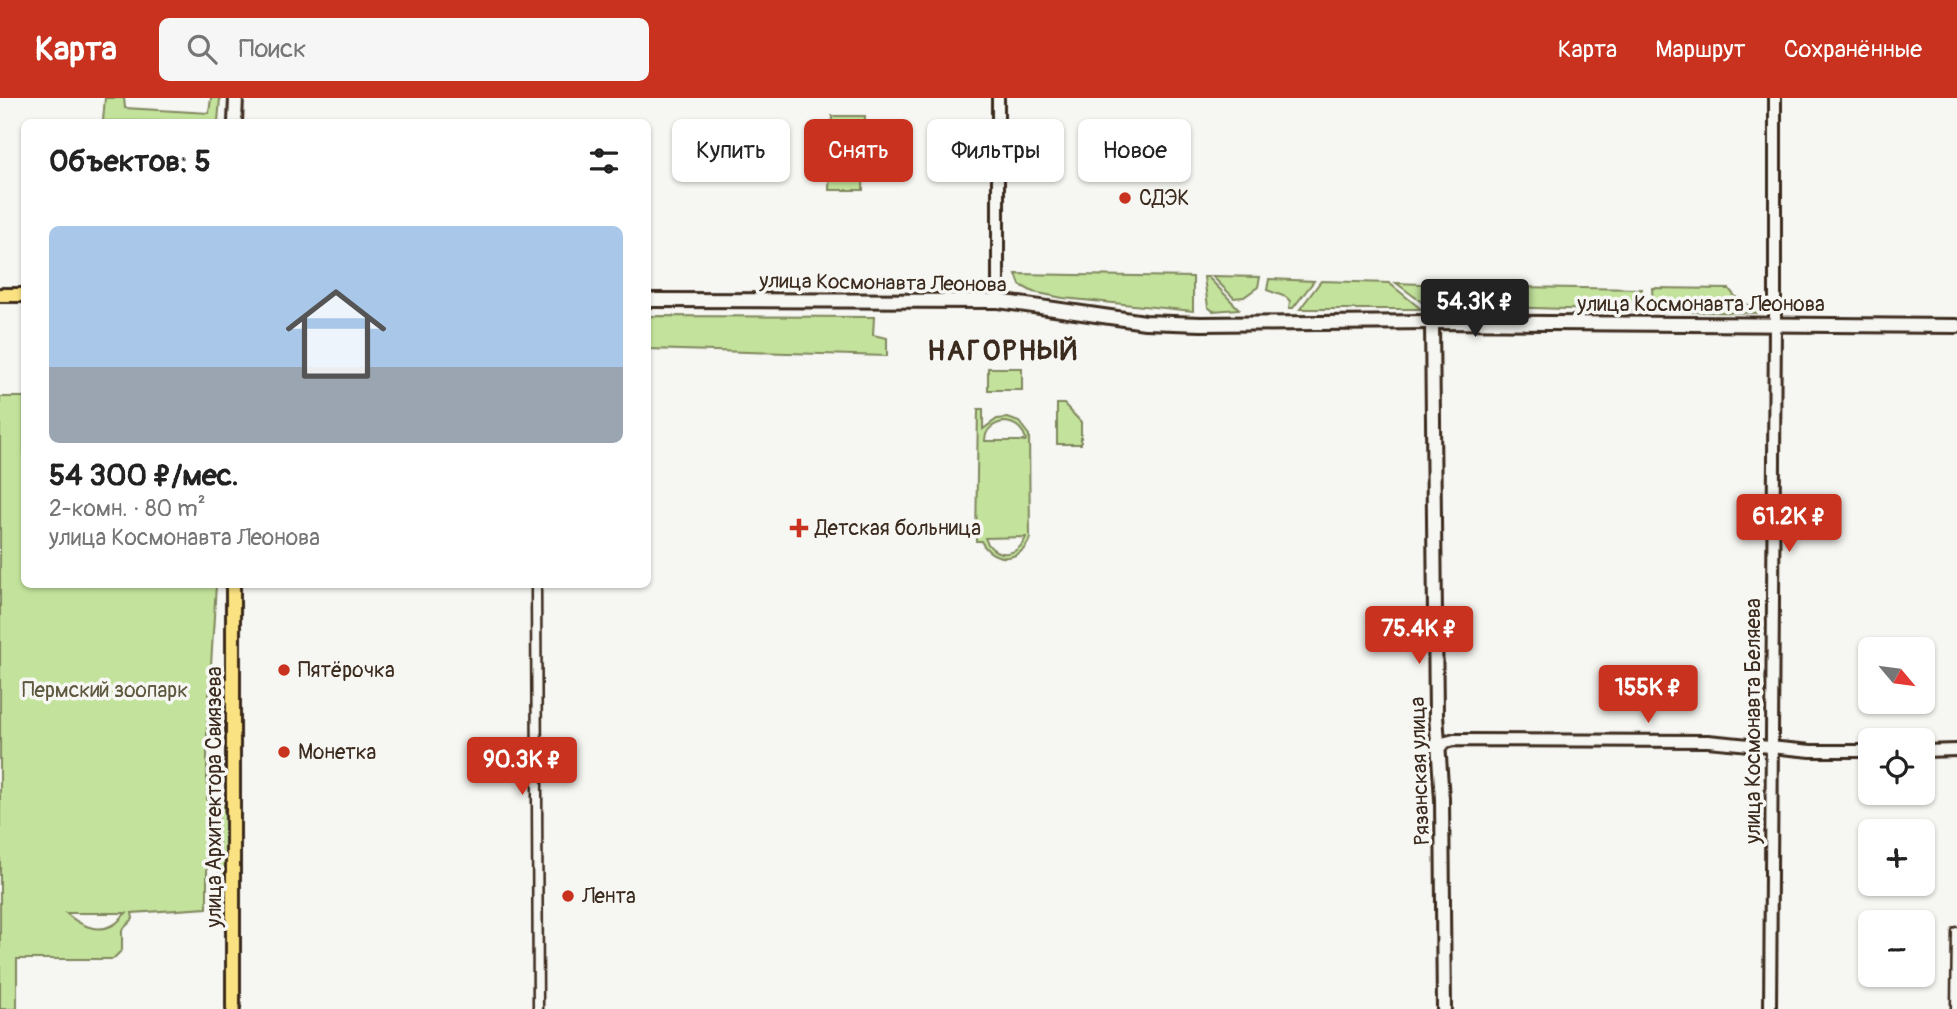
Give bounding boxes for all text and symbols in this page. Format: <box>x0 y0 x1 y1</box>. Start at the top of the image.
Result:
search box <box>159 18 649 81</box>
text: Карта <box>35 29 117 70</box>
icon: search <box>183 30 221 68</box>
text: Поиск <box>239 33 307 65</box>
text: Карта <box>1558 35 1617 64</box>
text: Маршрут <box>1655 35 1746 64</box>
text: Сохранённые <box>1784 35 1922 64</box>
chip: Купить <box>672 119 790 182</box>
chip: Снять <box>804 119 913 182</box>
chip: Фильтры <box>927 119 1064 182</box>
chip: Новое <box>1078 119 1191 182</box>
icon: filters <box>585 142 623 180</box>
text: Объектов: 5 <box>49 143 211 180</box>
place label: СДЭК <box>1139 185 1189 212</box>
marker: СДЭК <box>1117 190 1133 206</box>
street label: улица Космонавта Леонова <box>758 267 1007 299</box>
icon: home <box>273 271 399 397</box>
pin: 54.3K ₽ <box>1410 280 1540 339</box>
text: 54.3K ₽ <box>1437 287 1513 316</box>
street label: улица Космонавта Леонова <box>1576 291 1825 318</box>
district label: НАГОРНЫЙ <box>927 334 1079 369</box>
text: 54 300 ₽/мес. <box>49 457 239 494</box>
text: 2-комн. · 80 m² <box>49 494 206 523</box>
pin: 61.2K ₽ <box>1724 494 1854 554</box>
text: 61.2K ₽ <box>1753 502 1825 531</box>
place label: Детская больница <box>814 515 981 542</box>
marker: Детская больница <box>789 518 809 538</box>
text: улица Космонавта Леонова <box>49 523 320 552</box>
street label: улица Космонавта Беляева <box>1740 598 1767 845</box>
pin: 75.4K ₽ <box>1354 606 1484 666</box>
text: 75.4K ₽ <box>1381 614 1457 643</box>
north arrow <box>1858 637 1936 714</box>
map controls <box>1858 637 1935 987</box>
place label: Пятёрочка <box>298 657 395 684</box>
marker: Пятёрочка <box>276 662 292 678</box>
street label: улица Архитектора Свиязева <box>201 666 228 929</box>
pin: 155K ₽ <box>1591 666 1705 725</box>
text: 155K ₽ <box>1615 673 1681 702</box>
park label: Пермский зоопарк <box>22 677 188 704</box>
street label: Рязанская улица <box>1404 696 1436 846</box>
button: locate <box>1858 728 1935 805</box>
pin: 90.3K ₽ <box>457 738 587 797</box>
place label: Монетка <box>298 739 376 766</box>
marker: Монетка <box>276 744 292 760</box>
text: 90.3K ₽ <box>483 745 561 774</box>
button: + <box>1858 819 1935 896</box>
place label: Лента <box>581 883 636 910</box>
marker: Лента <box>560 888 576 904</box>
button: − <box>1858 910 1935 987</box>

